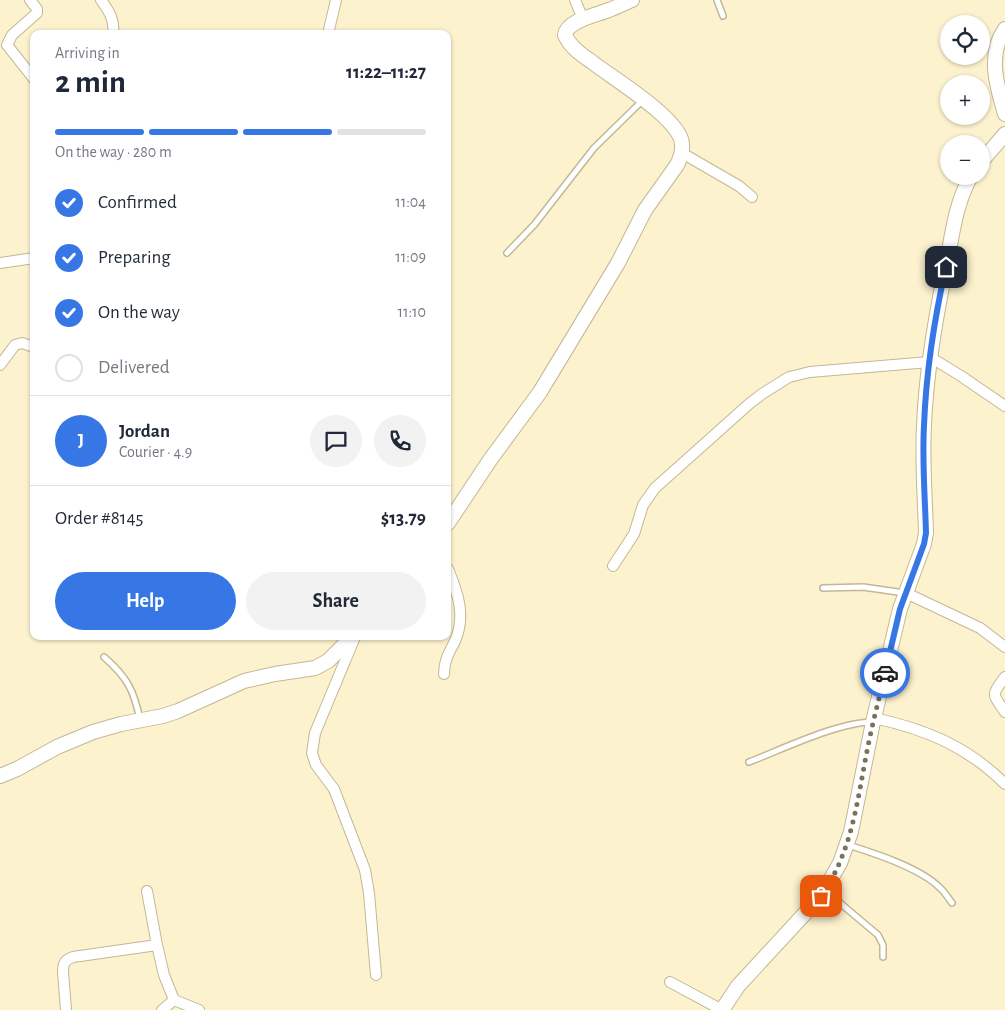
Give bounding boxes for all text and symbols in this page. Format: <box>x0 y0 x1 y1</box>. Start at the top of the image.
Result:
map controls <box>940 15 990 185</box>
button: locate <box>940 15 990 65</box>
text: Arriving in <box>55 45 120 61</box>
text: 11:22–11:27 <box>346 63 426 82</box>
text: 2 min <box>55 66 126 98</box>
button: + <box>940 75 990 125</box>
button: − <box>940 135 990 185</box>
text: On the way · 280 m <box>55 144 172 160</box>
icon: check <box>55 189 83 217</box>
text: Confirmed <box>98 193 177 212</box>
text: 11:04 <box>395 194 426 210</box>
icon: check <box>55 244 83 272</box>
pin <box>925 246 967 288</box>
text: Preparing <box>98 248 171 267</box>
text: 11:09 <box>395 249 426 265</box>
icon: home <box>932 253 960 281</box>
icon: check <box>55 299 83 327</box>
text: On the way <box>98 303 180 322</box>
text: 11:10 <box>397 304 426 320</box>
text: Delivered <box>98 358 170 377</box>
button: chat <box>310 415 362 467</box>
button: phone <box>374 415 426 467</box>
text: Jordan <box>119 422 170 441</box>
text: J <box>78 431 84 450</box>
text: Courier · 4.9 <box>119 444 192 460</box>
text: Order #8145 <box>55 509 143 528</box>
text: $13.79 <box>381 509 426 528</box>
button: Help <box>55 572 236 630</box>
button: Share <box>246 572 426 630</box>
courier <box>860 648 910 698</box>
icon: car <box>871 659 899 687</box>
pin <box>800 875 842 917</box>
icon: bag <box>807 882 835 910</box>

